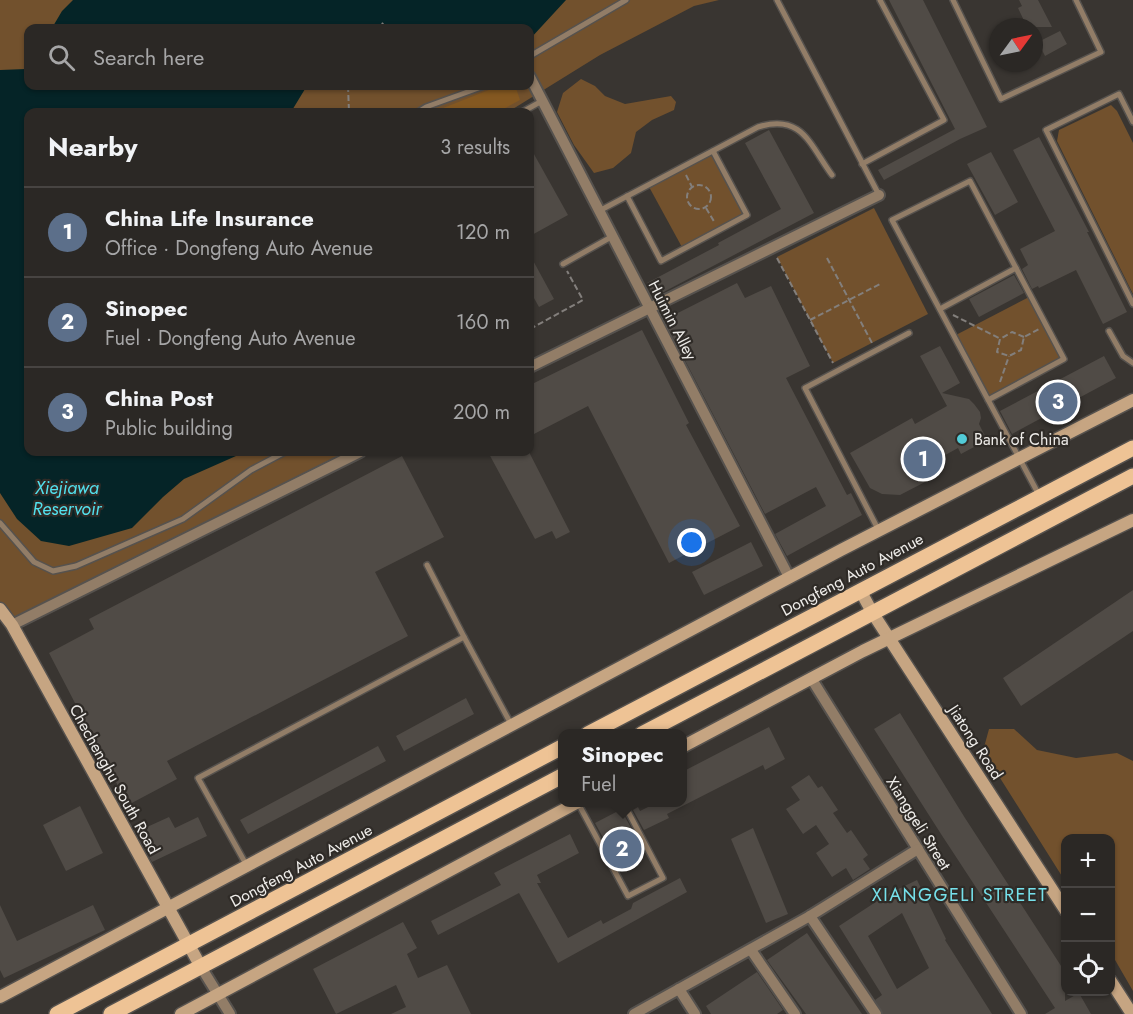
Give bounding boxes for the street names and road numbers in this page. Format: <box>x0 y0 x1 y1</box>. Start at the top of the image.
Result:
street label: Huimin Alley <box>643 276 703 365</box>
street label: Dongfeng Auto Avenue <box>777 527 927 622</box>
street label: Jiatong Road <box>942 699 1008 784</box>
street label: Chechenghu South Road <box>64 700 165 858</box>
street label: Xianggeli Street <box>881 772 957 875</box>
street label: Dongfeng Auto Avenue <box>226 818 376 913</box>

